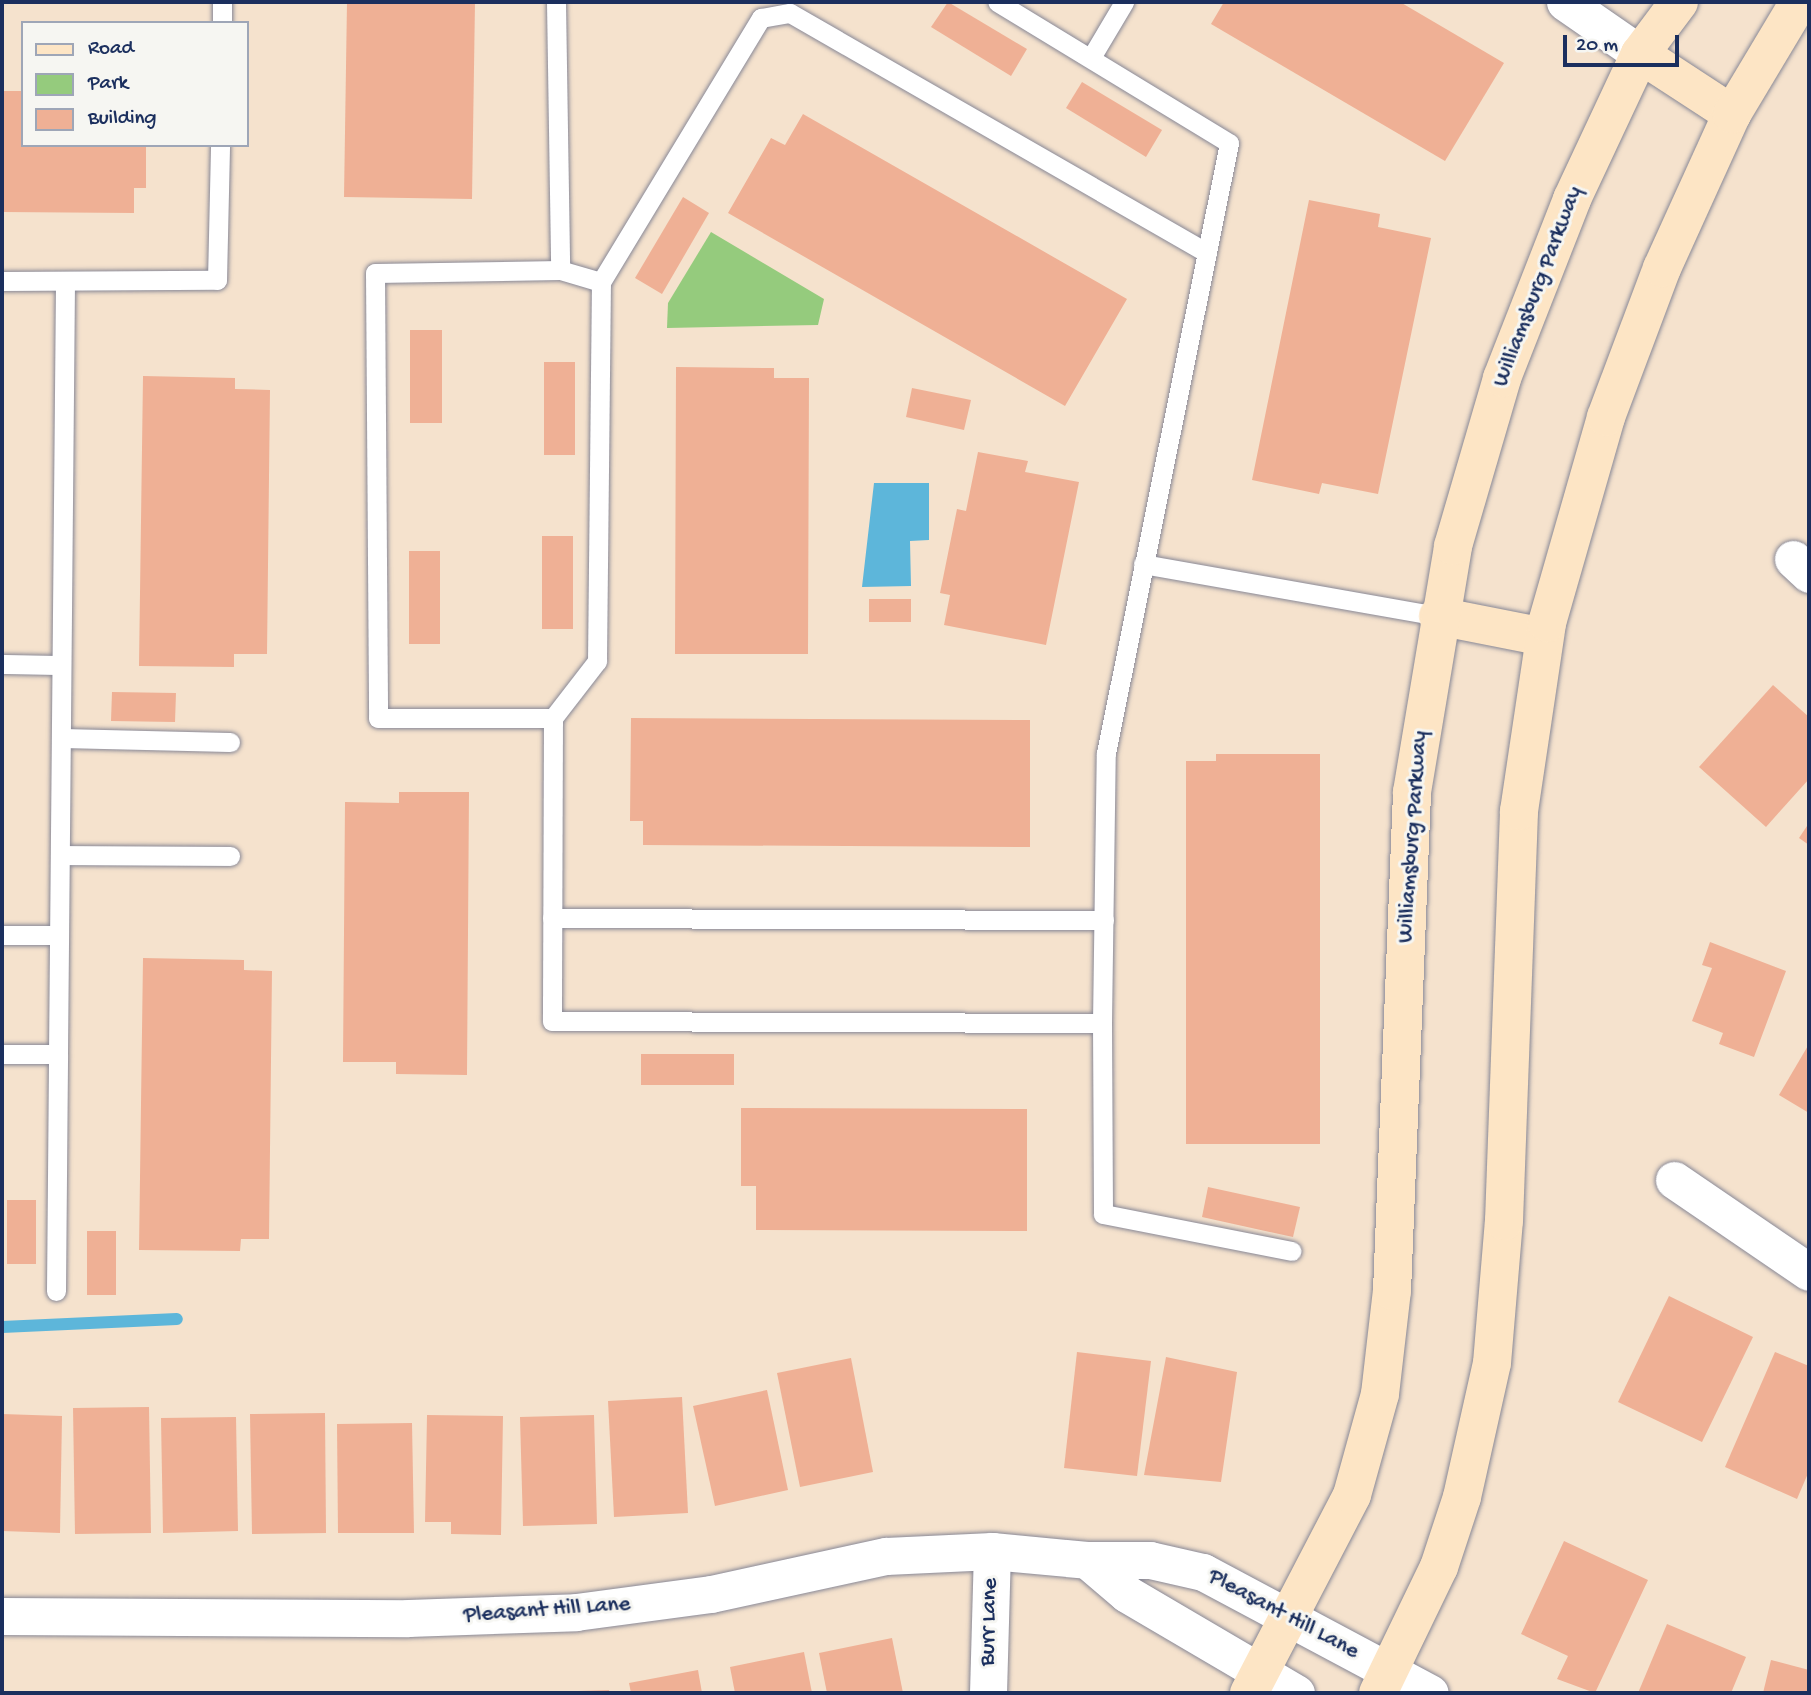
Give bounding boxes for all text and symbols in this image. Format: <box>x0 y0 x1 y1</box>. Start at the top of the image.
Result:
legend <box>21 21 248 147</box>
scale bar <box>1566 21 1682 65</box>
text: 20 m <box>1576 34 1618 59</box>
text: Road <box>88 37 134 62</box>
text: Park <box>88 72 128 97</box>
text: Building <box>88 107 157 132</box>
street label: Williamsburg Parkway <box>1488 183 1590 391</box>
street label: Williamsburg Parkway <box>1393 730 1435 944</box>
street label: Pleasant Hill Lane <box>1203 1564 1363 1666</box>
street label: Burr Lane <box>975 1577 1005 1667</box>
street label: Pleasant Hill Lane <box>463 1591 631 1631</box>

